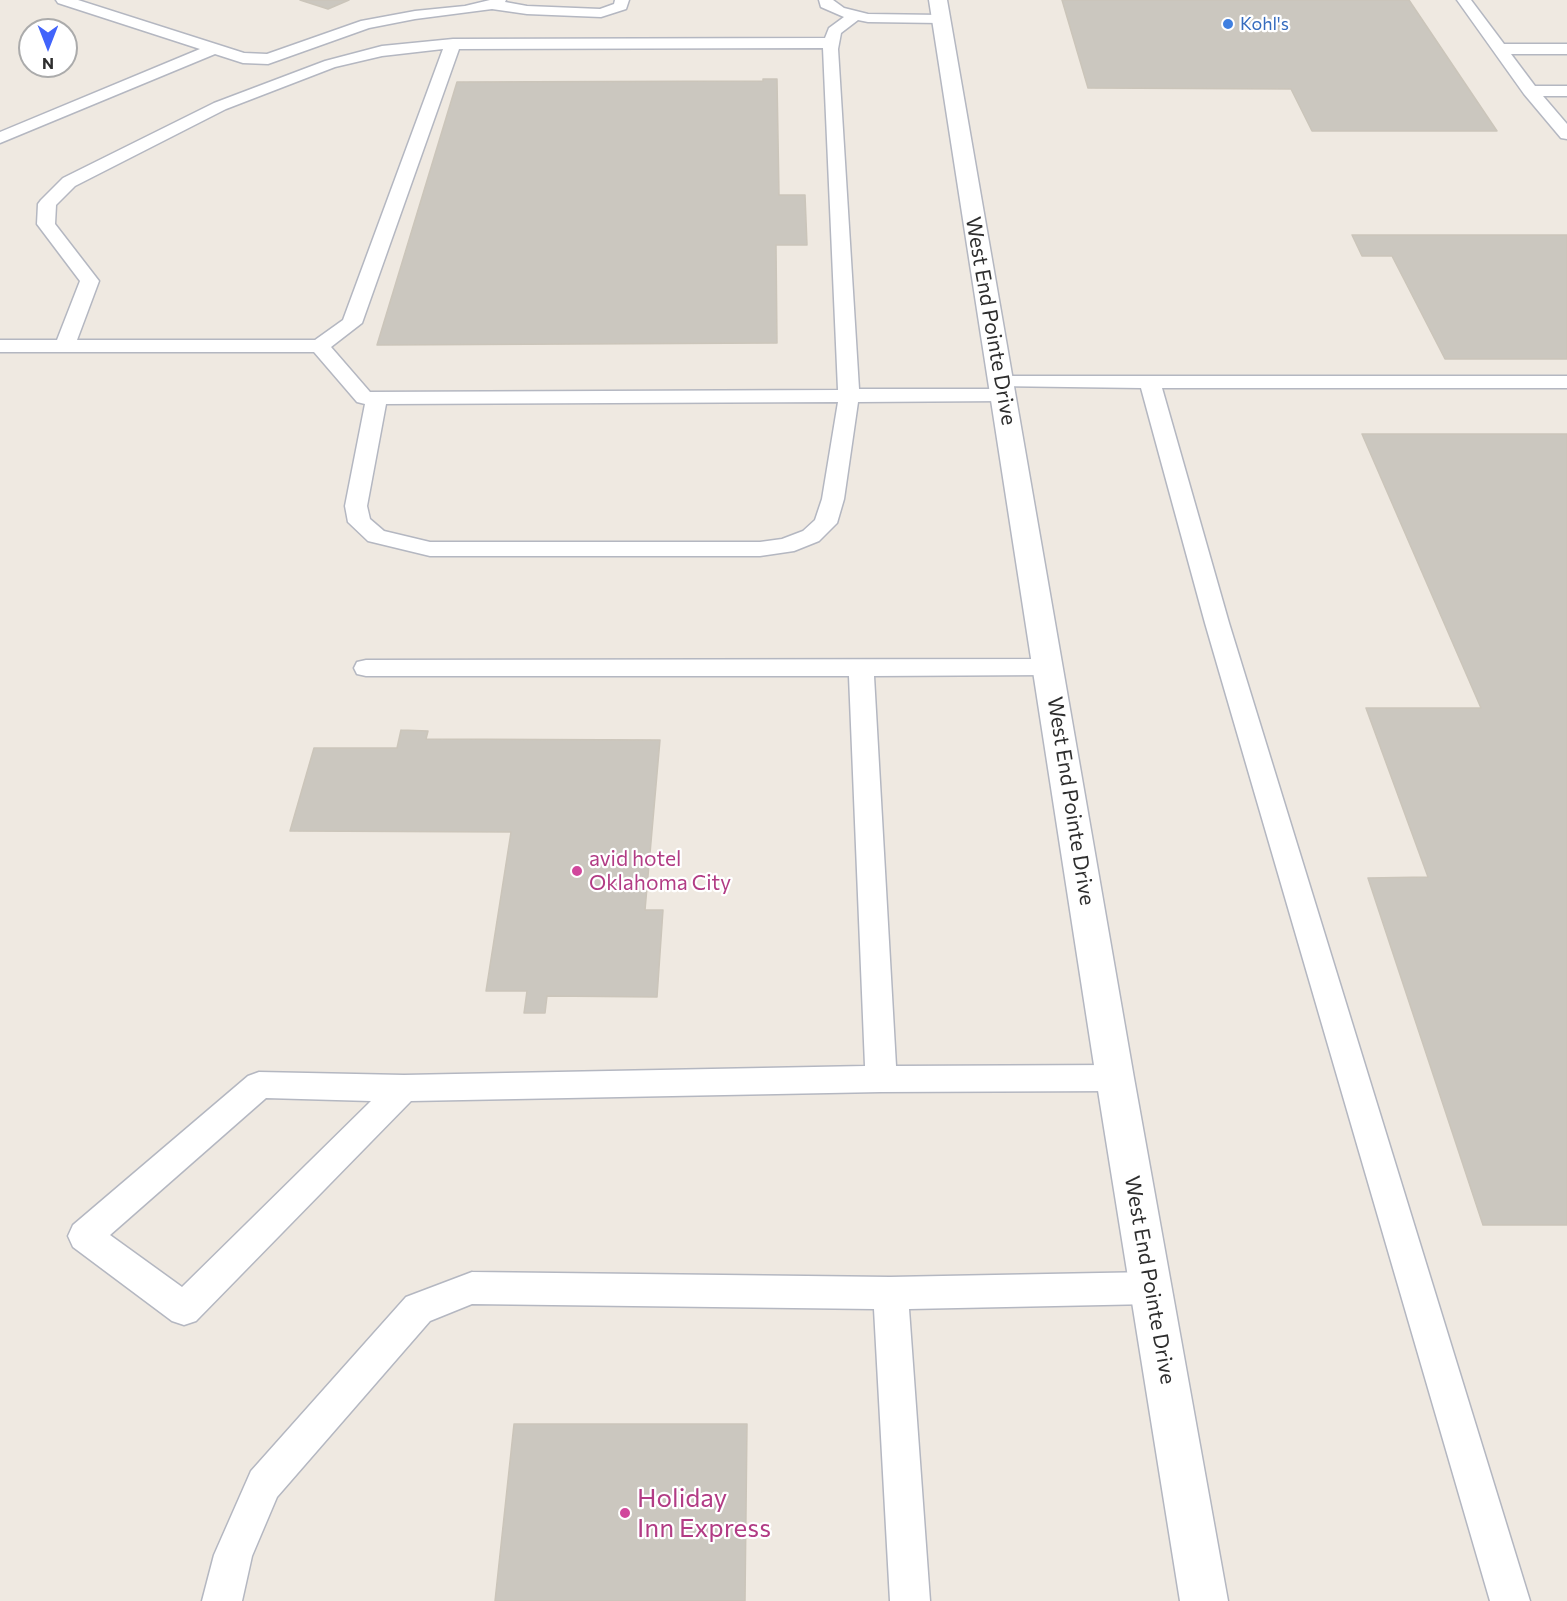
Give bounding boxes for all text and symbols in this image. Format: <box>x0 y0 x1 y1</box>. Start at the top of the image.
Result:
place label: Kohl's <box>1240 13 1289 35</box>
marker: Kohl's <box>1221 17 1235 31</box>
north arrow <box>18 18 78 78</box>
text: N <box>42 55 54 74</box>
street label: West End Pointe Drive <box>960 215 1022 427</box>
street label: West End Pointe Drive <box>1042 695 1100 907</box>
place label: avid hotel Oklahoma City <box>589 846 731 896</box>
marker: avid hotel Oklahoma City <box>570 864 584 878</box>
street label: West End Pointe Drive <box>1119 1174 1181 1386</box>
place label: Holiday Inn Express <box>637 1482 771 1544</box>
marker: Holiday Inn Express <box>618 1506 632 1520</box>

